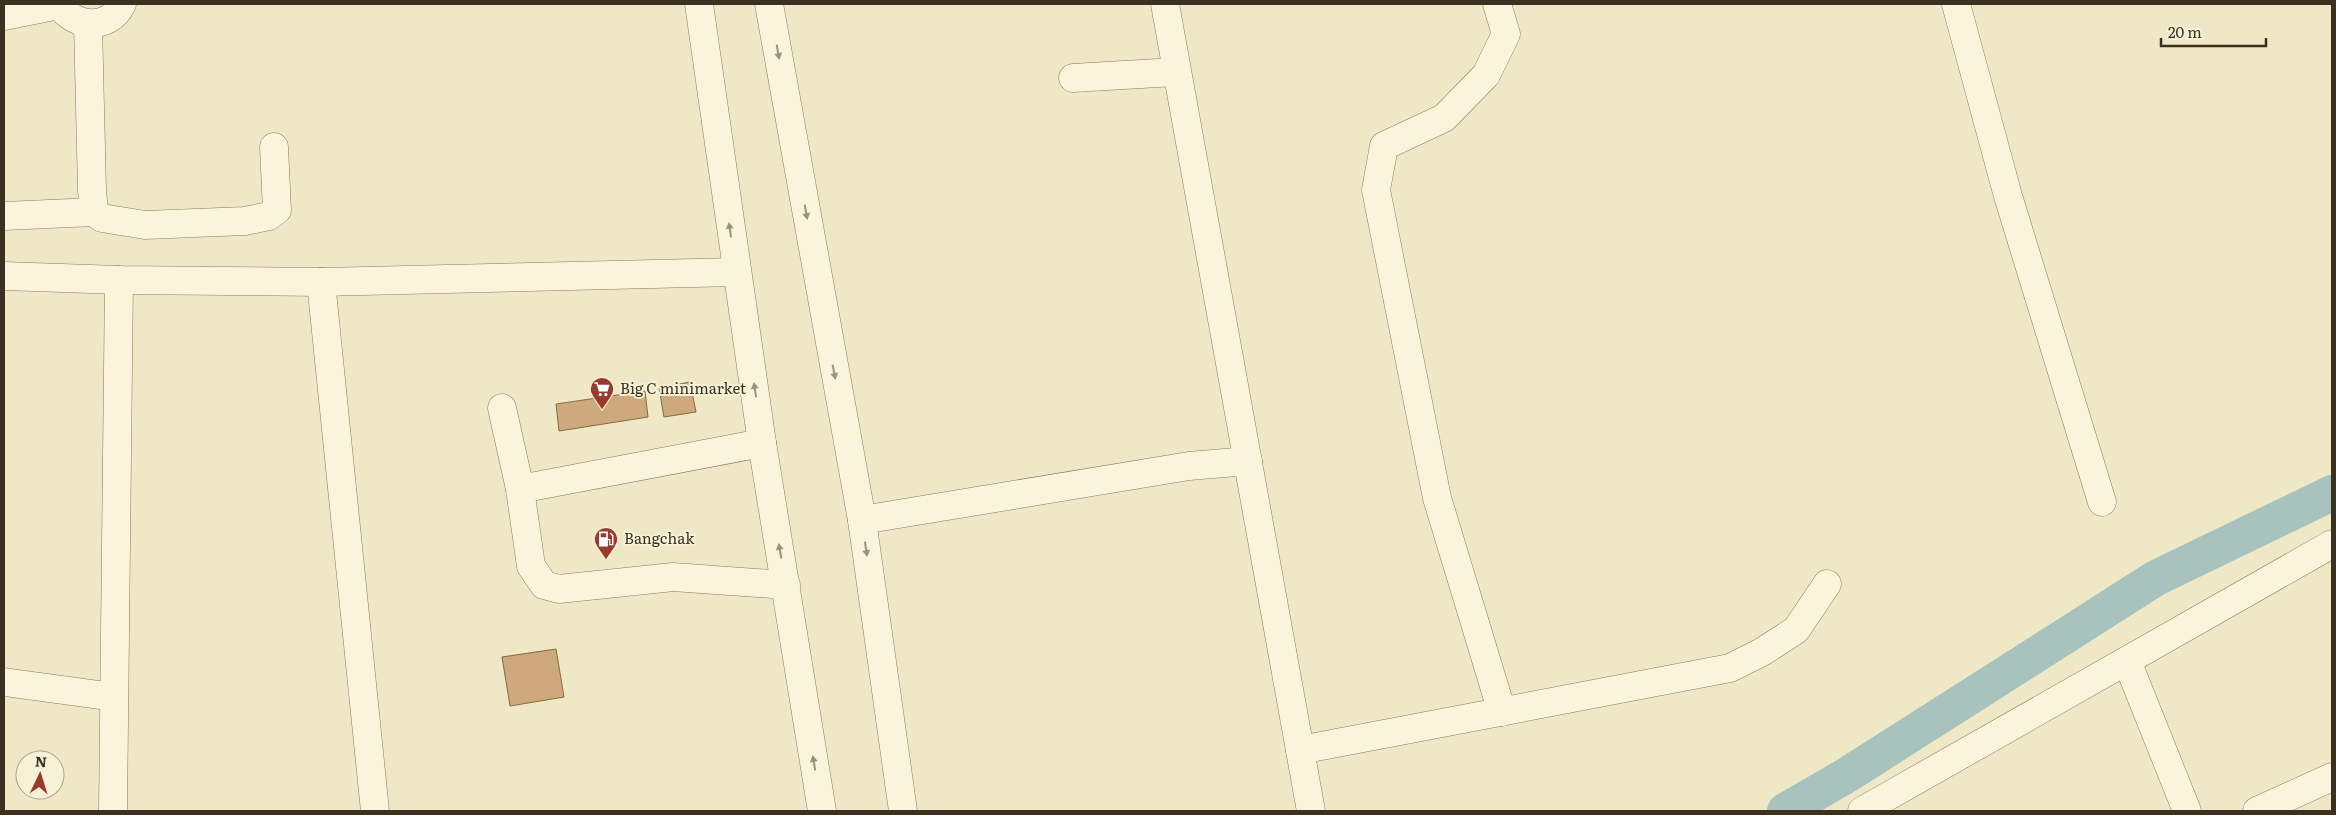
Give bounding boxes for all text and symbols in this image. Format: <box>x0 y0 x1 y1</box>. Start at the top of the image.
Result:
scale bar <box>2161 15 2266 47</box>
text: 20 m <box>2168 20 2202 43</box>
one-way arrow <box>774 44 782 60</box>
one-way arrow <box>802 204 810 220</box>
one-way arrow <box>726 221 734 237</box>
one-way arrow <box>831 364 839 380</box>
supermarket icon: Big C minimarket <box>589 376 615 410</box>
place label: Big C minimarket <box>620 376 746 399</box>
one-way arrow <box>751 382 759 398</box>
fuel station icon: Bangchak <box>593 526 619 560</box>
place label: Bangchak <box>624 526 695 549</box>
one-way arrow <box>862 541 870 557</box>
one-way arrow <box>776 542 784 558</box>
north arrow <box>15 750 65 800</box>
text: N <box>34 751 48 771</box>
one-way arrow <box>810 755 818 771</box>

